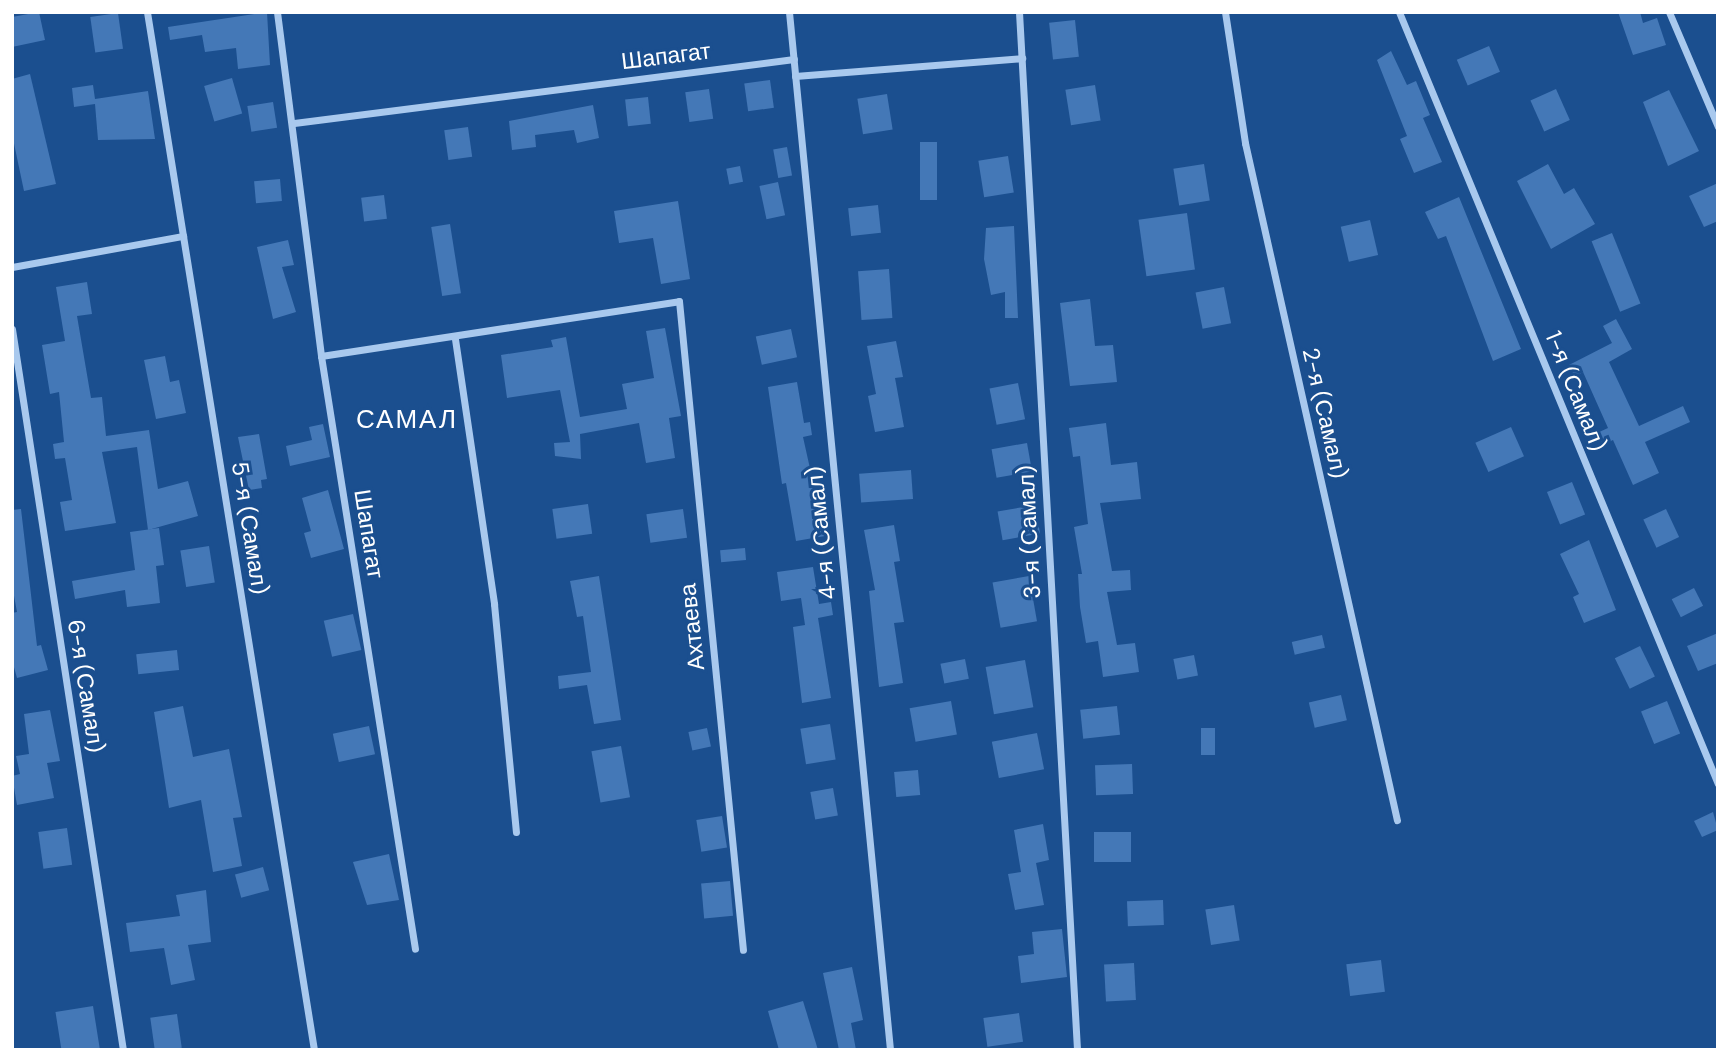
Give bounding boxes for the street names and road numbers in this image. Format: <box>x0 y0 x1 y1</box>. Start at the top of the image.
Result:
street label: Шапагат <box>620 37 712 75</box>
street label: 1-я (Самал) <box>1539 327 1613 455</box>
street label: 2-я (Самал) <box>1297 345 1353 481</box>
street label: 5-я (Самал) <box>226 460 274 596</box>
street label: 4-я (Самал) <box>800 465 842 601</box>
street label: 3-я (Самал) <box>1012 465 1046 599</box>
street label: Шапагат <box>348 487 390 581</box>
street label: Ахтаева <box>674 582 710 672</box>
street label: 6-я (Самал) <box>62 618 110 754</box>

